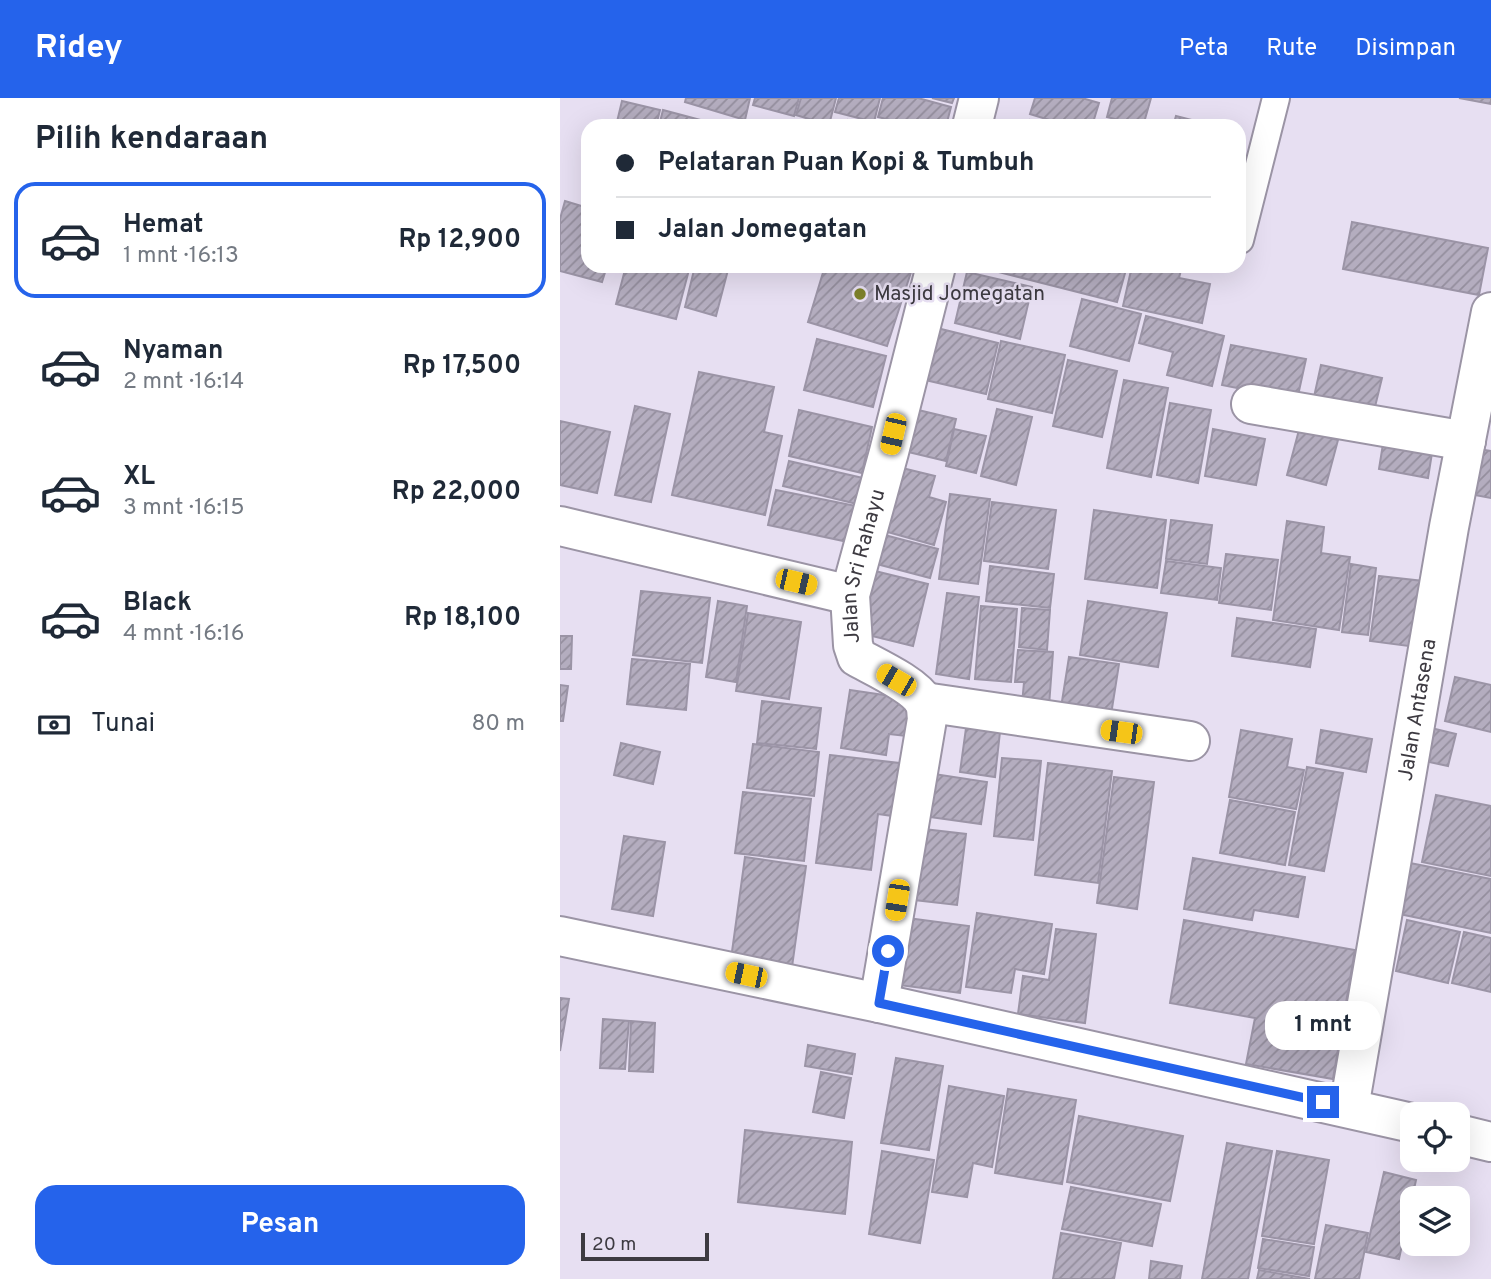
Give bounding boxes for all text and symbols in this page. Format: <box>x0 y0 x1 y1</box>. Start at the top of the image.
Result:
text: Ridey <box>35 28 123 70</box>
text: Peta <box>1179 34 1228 64</box>
text: Rute <box>1266 34 1317 64</box>
text: Disimpan <box>1355 34 1456 64</box>
text: Pilih kendaraan <box>35 120 268 160</box>
text: Pelataran Puan Kopi & Tumbuh <box>658 147 1034 180</box>
icon: car <box>39 209 102 272</box>
text: Hemat <box>123 209 203 242</box>
text: Jalan Jomegatan <box>658 214 867 247</box>
text: Rp 12,900 <box>398 224 521 257</box>
text: 1 mnt · 16:13 <box>123 242 239 271</box>
place label: Masjid Jomegatan <box>874 281 1045 308</box>
marker: Masjid Jomegatan <box>852 286 868 302</box>
icon: car <box>39 335 102 398</box>
text: Nyaman <box>123 335 223 368</box>
text: Rp 17,500 <box>403 350 521 383</box>
text: 2 mnt · 16:14 <box>123 368 244 397</box>
car <box>879 411 908 457</box>
icon: car <box>39 461 102 524</box>
text: XL <box>123 461 155 494</box>
text: Rp 22,000 <box>392 476 521 509</box>
street label: Jalan Sri Rahayu <box>836 486 892 644</box>
text: 3 mnt · 16:15 <box>123 494 245 523</box>
car <box>774 567 819 597</box>
icon: car <box>39 587 102 650</box>
text: Black <box>123 587 192 620</box>
text: Rp 18,100 <box>404 602 521 635</box>
text: 4 mnt · 16:16 <box>123 620 244 649</box>
street label: Jalan Antasena <box>1392 637 1443 783</box>
car <box>873 660 920 700</box>
icon: cash <box>35 706 73 744</box>
text: Tunai <box>91 708 155 741</box>
text: 80 m <box>472 710 525 739</box>
car <box>1099 719 1144 745</box>
car <box>884 878 911 922</box>
route start <box>872 935 904 967</box>
car <box>724 960 769 990</box>
callout: 1 mnt <box>1265 1000 1381 1049</box>
text: 1 mnt <box>1294 1011 1352 1040</box>
route end <box>1307 1086 1339 1118</box>
map controls <box>1400 1102 1470 1256</box>
button: locate <box>1400 1102 1470 1172</box>
button: Pesan <box>35 1185 525 1265</box>
button: layers <box>1400 1186 1470 1256</box>
scale bar <box>581 1230 709 1262</box>
text: 20 m <box>592 1233 636 1257</box>

